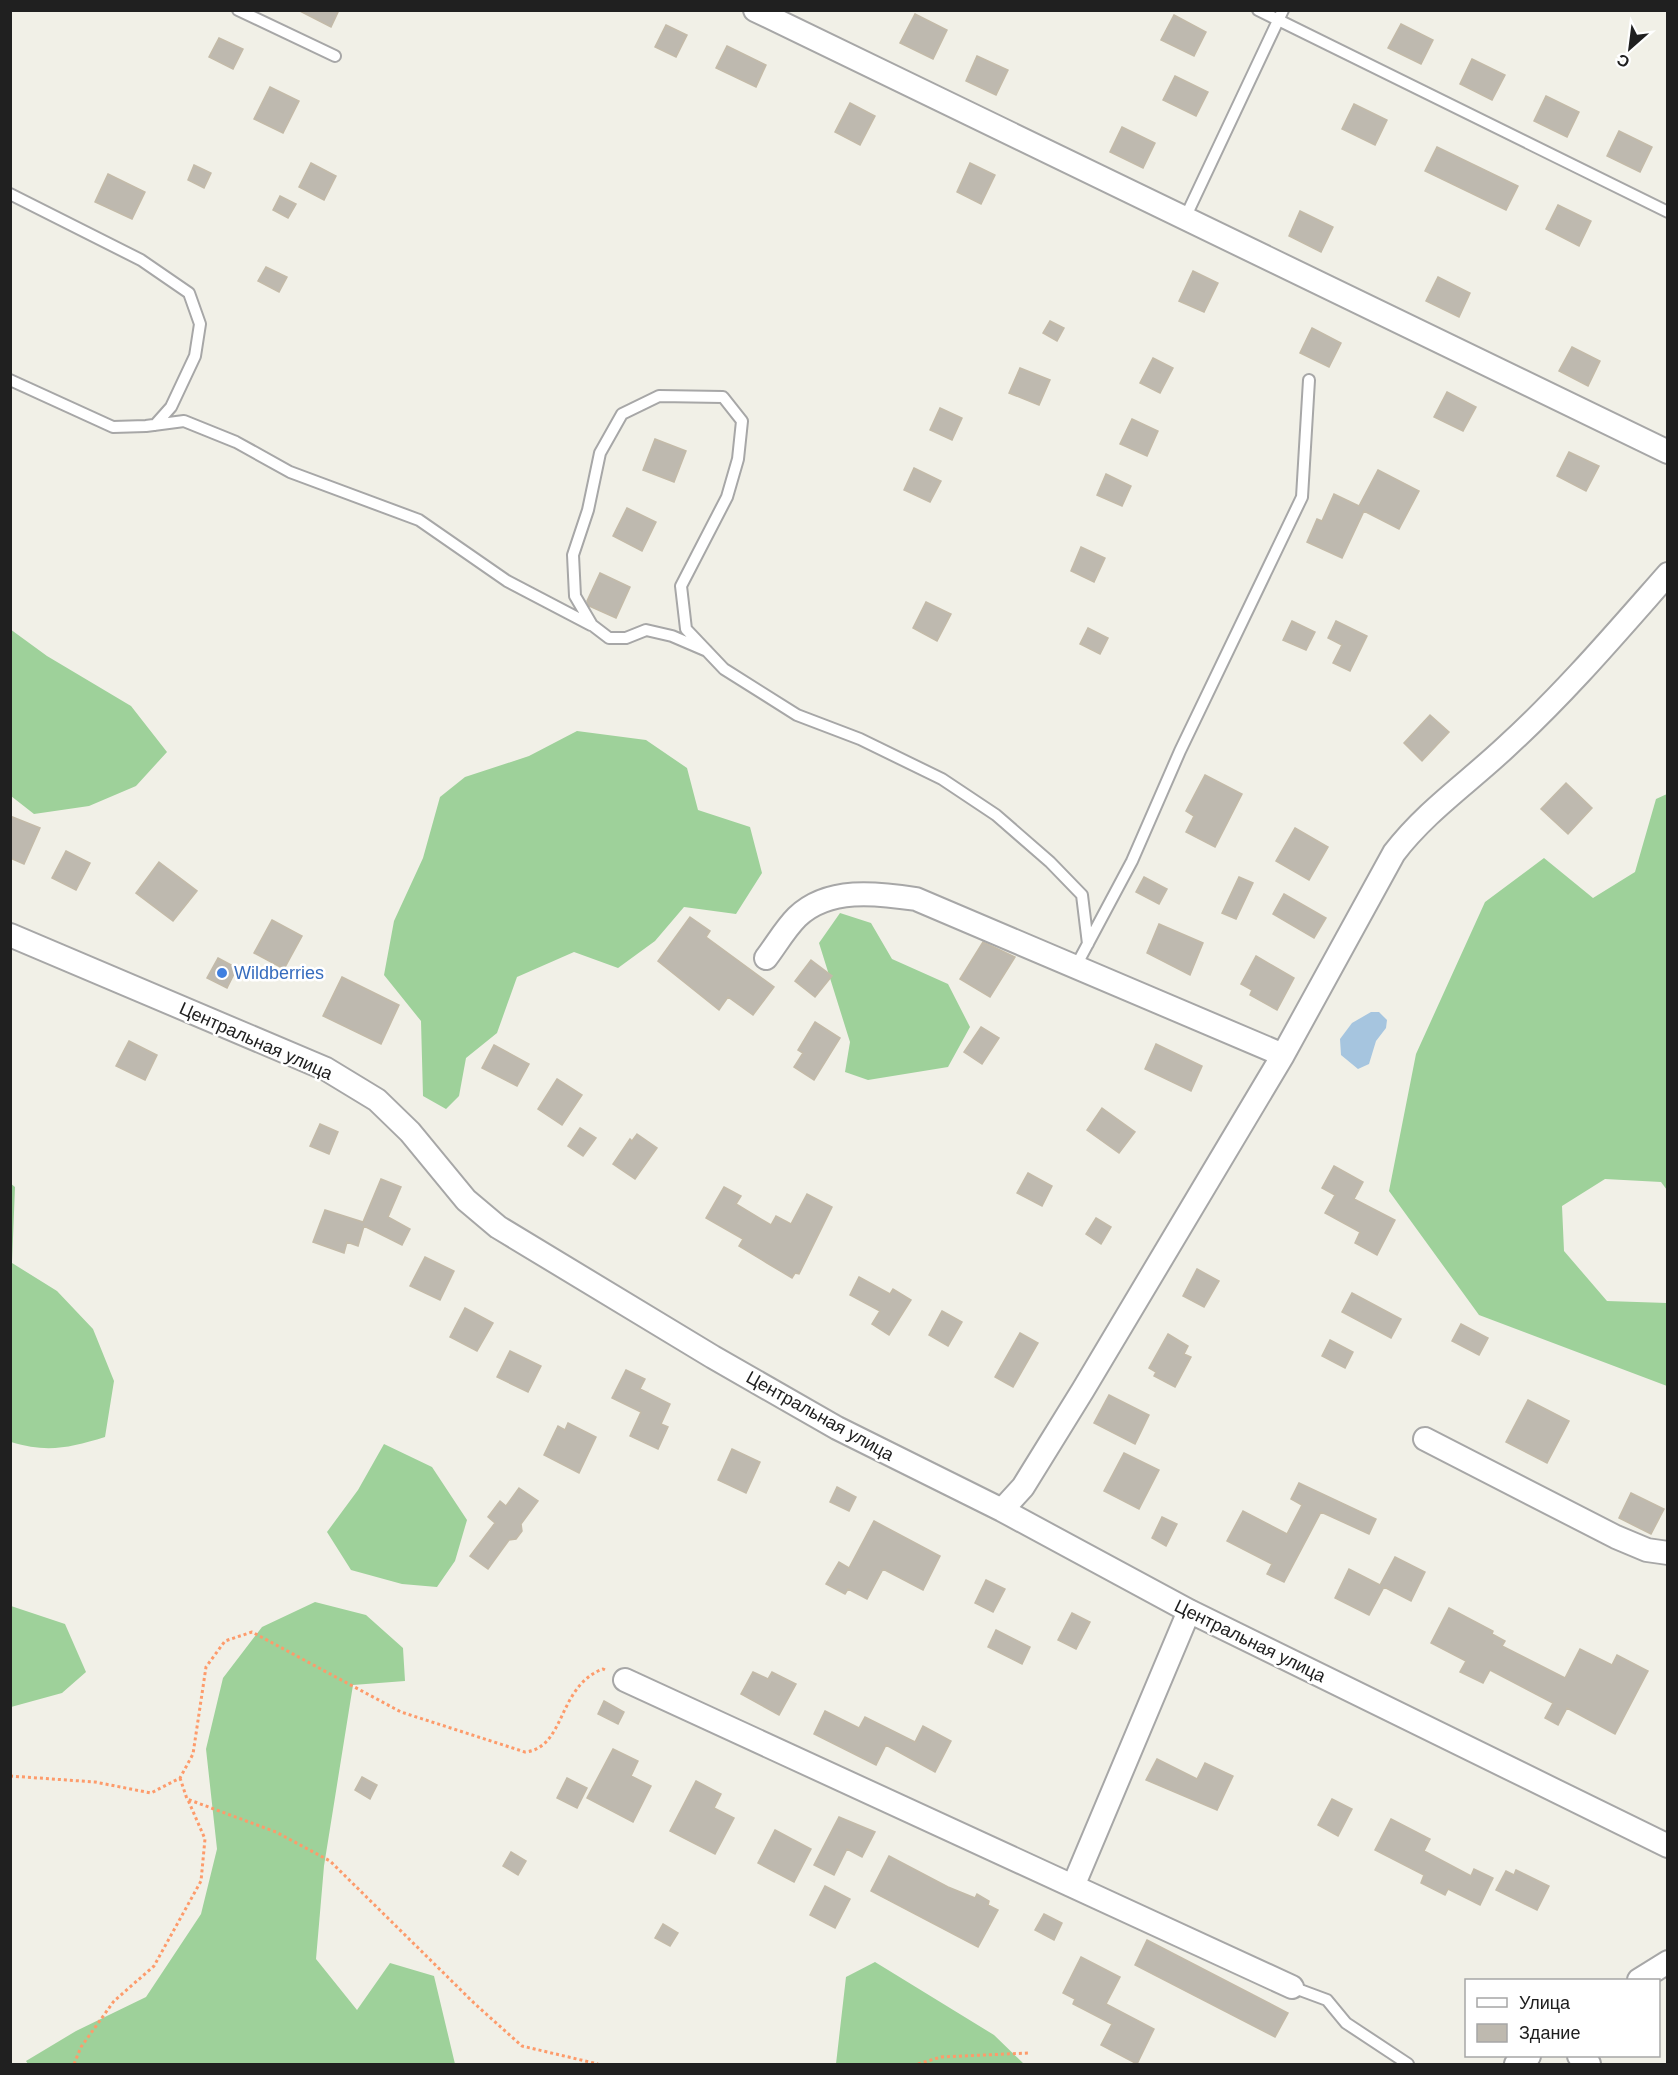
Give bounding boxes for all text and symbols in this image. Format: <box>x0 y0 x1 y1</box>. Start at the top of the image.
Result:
north arrow <box>1600 18 1660 78</box>
text: С <box>1614 50 1632 71</box>
place label: Wildberries <box>234 963 324 983</box>
marker: Wildberries <box>215 966 229 980</box>
street label: Центральная улица <box>176 998 337 1084</box>
street label: Центральная улица <box>743 1367 898 1465</box>
street label: Центральная улица <box>1171 1596 1330 1687</box>
legend <box>1465 1979 1660 2057</box>
text: Улица <box>1519 1993 1571 2013</box>
text: Здание <box>1519 2023 1580 2043</box>

